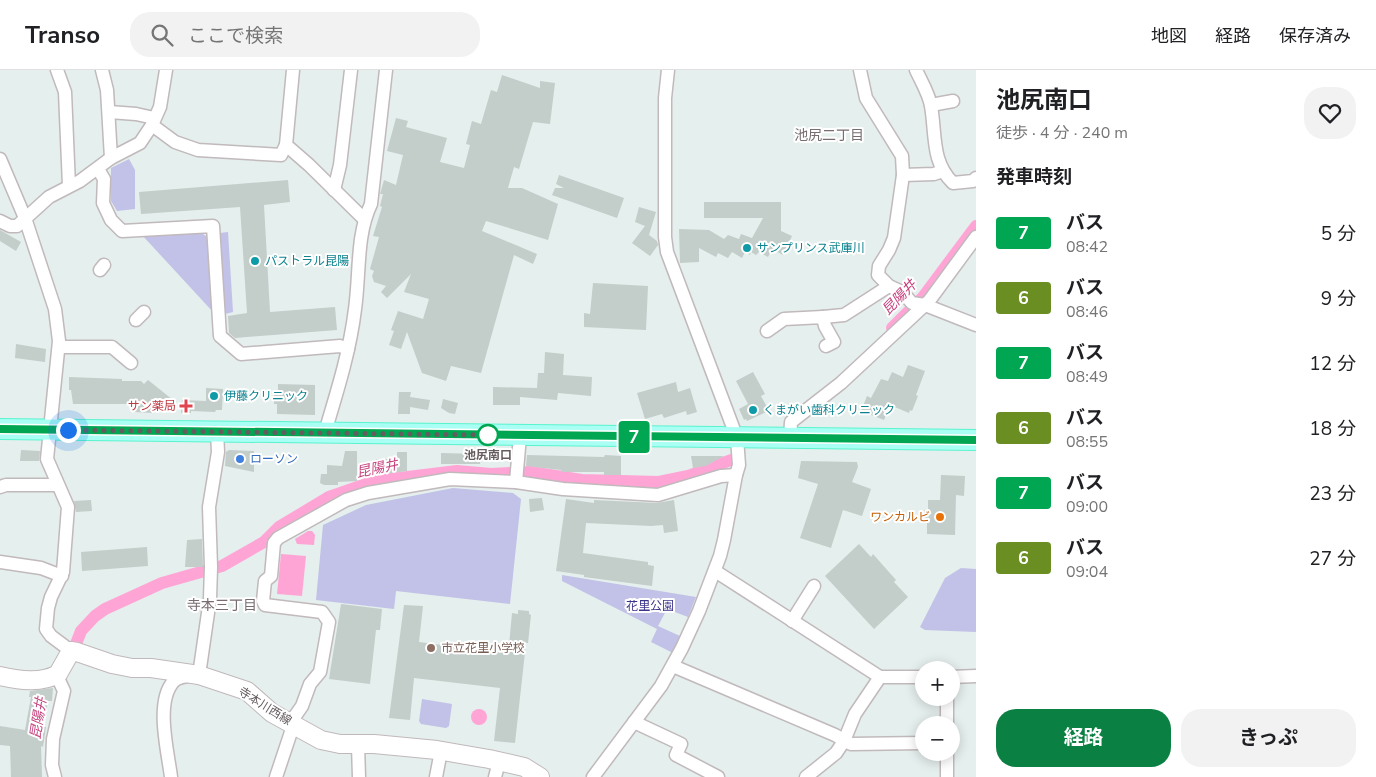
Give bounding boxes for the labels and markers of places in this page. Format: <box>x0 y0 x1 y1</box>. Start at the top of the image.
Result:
place label: サンプリンス武庫川 <box>757 240 864 256</box>
marker: サンプリンス武庫川 <box>741 242 753 254</box>
place label: パストラル昆陽 <box>265 253 349 269</box>
marker: パストラル昆陽 <box>249 255 261 267</box>
place label: 伊藤クリニック <box>224 388 308 404</box>
marker: 伊藤クリニック <box>208 390 220 402</box>
place label: サン薬局 <box>128 398 176 414</box>
marker: サン薬局 <box>180 400 192 412</box>
place label: くまがい歯科クリニック <box>763 402 895 418</box>
marker: くまがい歯科クリニック <box>747 404 759 416</box>
marker: 池尻南口 <box>477 424 499 446</box>
place label: 池尻南口 <box>464 447 512 463</box>
place label: ローソン <box>250 451 298 467</box>
marker: ローソン <box>234 453 246 465</box>
place label: ワンカルビ <box>870 509 930 525</box>
marker: ワンカルビ <box>934 511 946 523</box>
place label: 市立花里小学校 <box>441 640 525 656</box>
marker: 市立花里小学校 <box>425 642 437 654</box>

